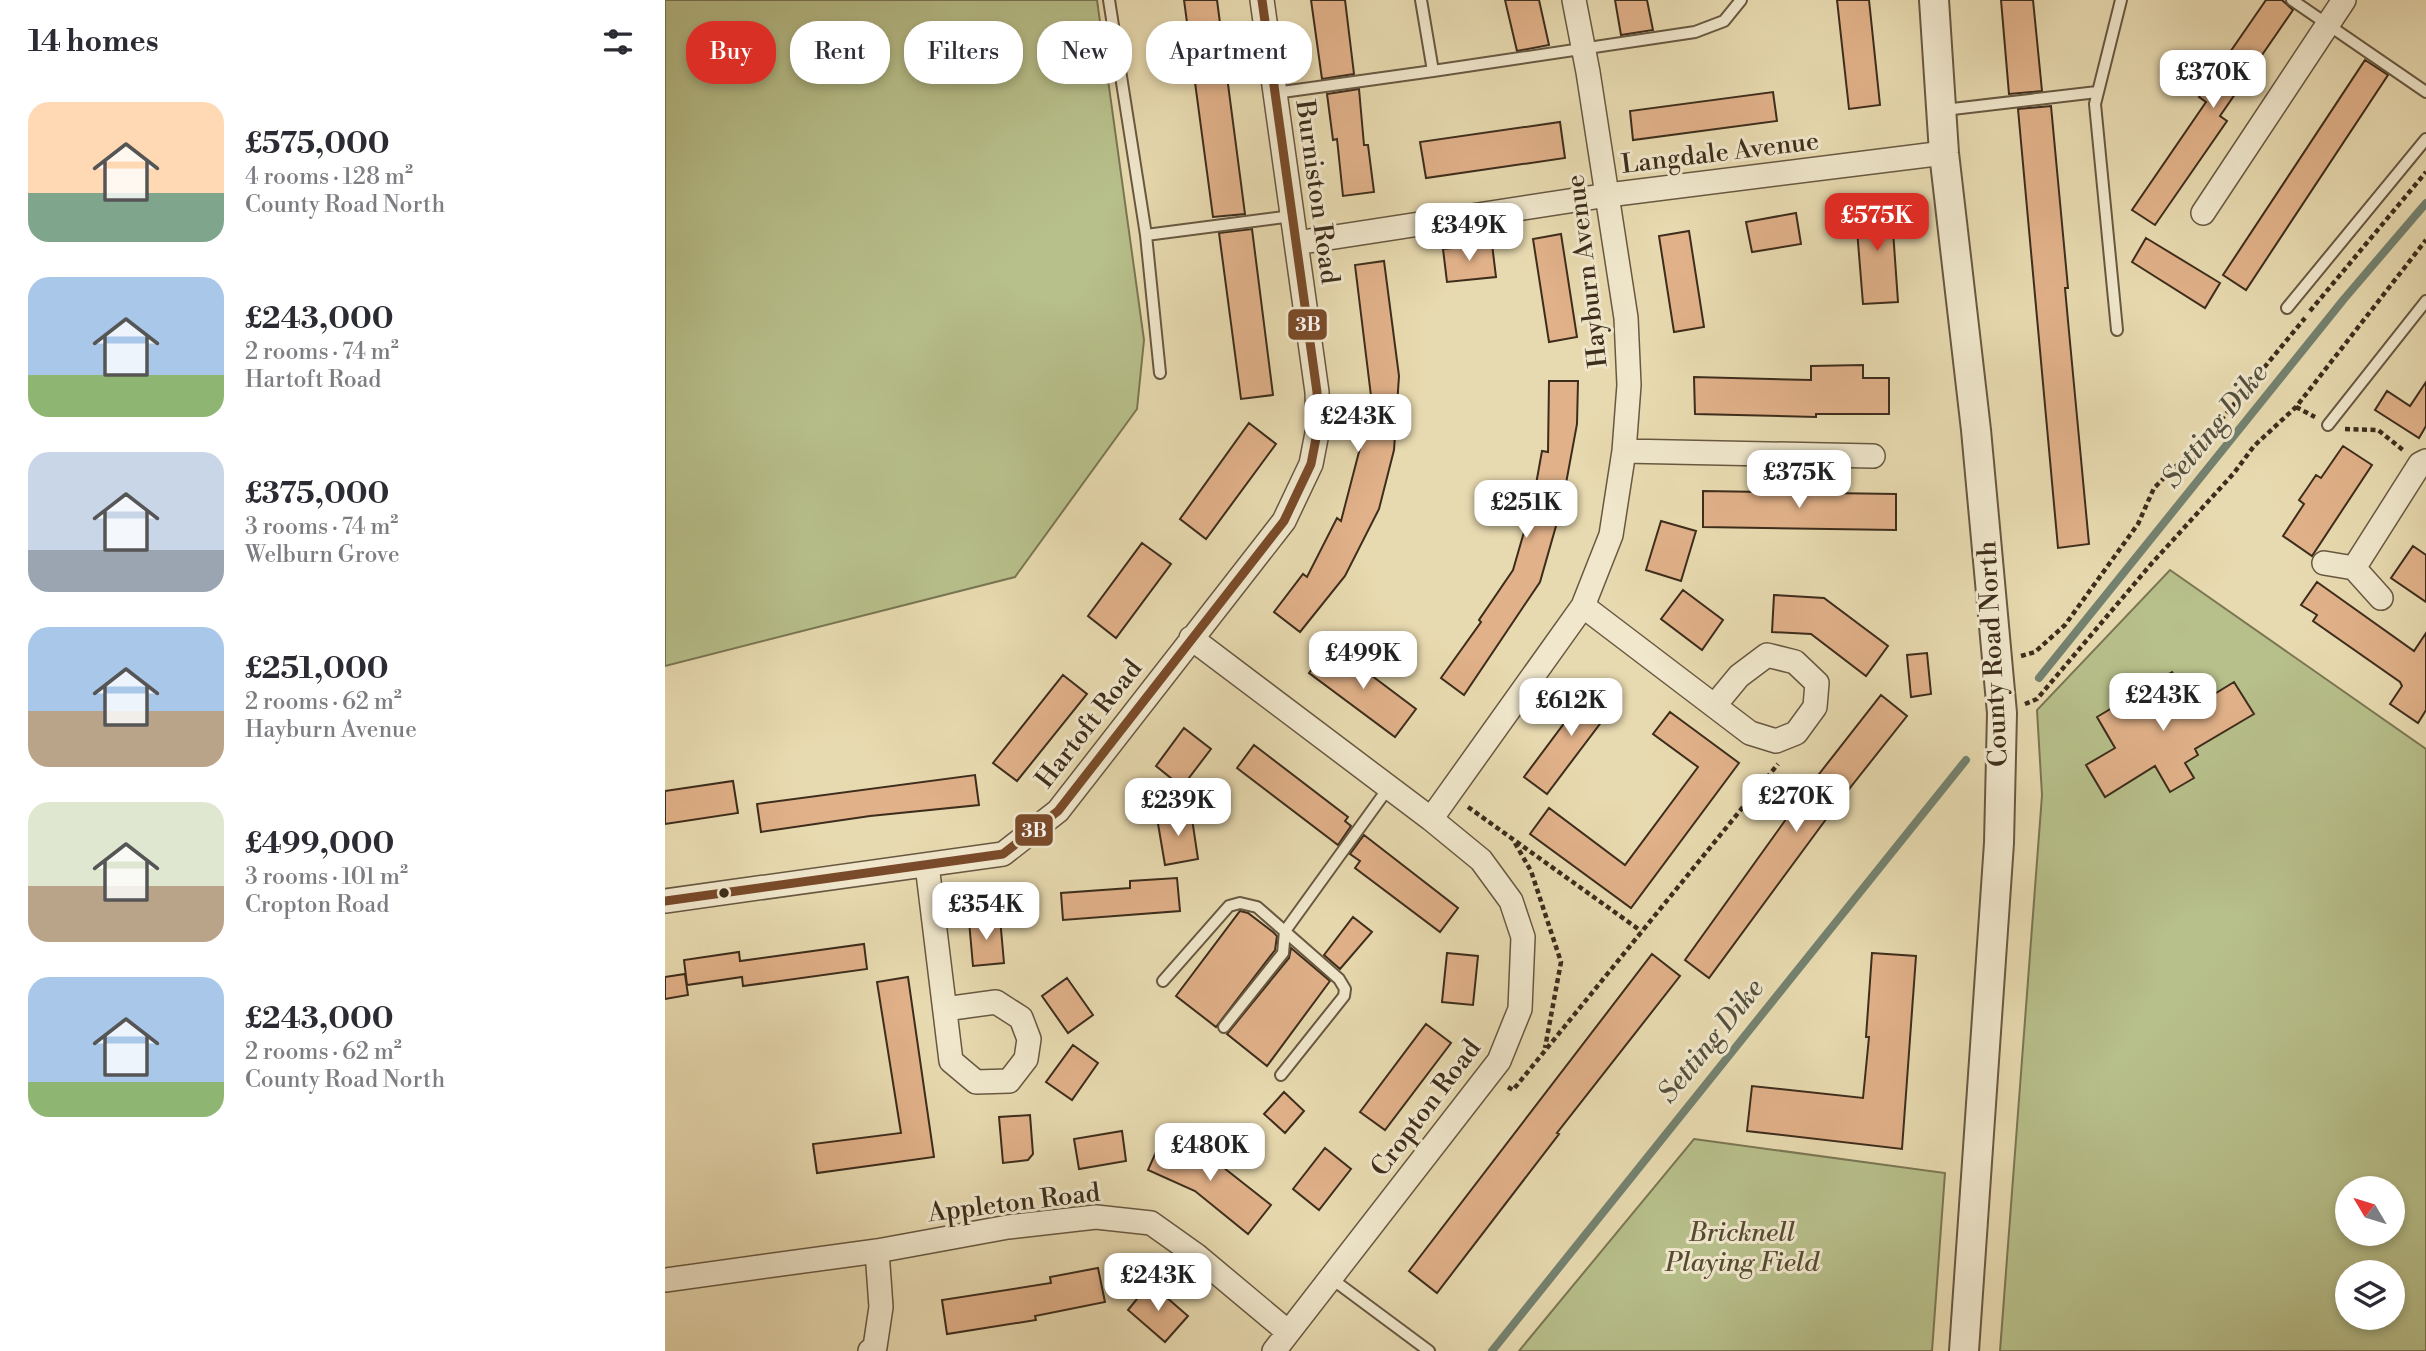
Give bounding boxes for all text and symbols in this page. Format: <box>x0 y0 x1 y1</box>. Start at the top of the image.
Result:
chip: Buy <box>686 21 776 84</box>
chip: Rent <box>790 21 890 84</box>
chip: Filters <box>904 21 1023 84</box>
chip: New <box>1037 21 1132 84</box>
chip: Apartment <box>1146 21 1312 84</box>
text: 14 homes <box>28 23 159 61</box>
icon: filters <box>599 23 637 61</box>
pin: £370K <box>2164 50 2262 110</box>
text: £370K <box>2176 59 2250 87</box>
street label: Burniston Road <box>1288 97 1346 286</box>
text: £575,000 <box>245 125 390 163</box>
street label: Langdale Avenue <box>1619 125 1821 181</box>
icon: home <box>84 130 168 214</box>
text: 4 rooms · 128 m² <box>245 163 413 191</box>
street label: Hayburn Avenue <box>1559 173 1615 369</box>
text: County Road North <box>245 191 445 219</box>
pin: £575K <box>1828 194 1926 253</box>
text: £575K <box>1841 202 1913 230</box>
pin: £349K <box>1420 204 1518 263</box>
text: £349K <box>1431 212 1507 240</box>
text: £243,000 <box>245 300 394 338</box>
icon: home <box>84 305 168 389</box>
line badge: 3B <box>1287 308 1328 341</box>
text: 3B <box>1295 313 1321 337</box>
text: 2 rooms · 74 m² <box>245 338 399 366</box>
water label: Setting Dike <box>2154 357 2276 495</box>
text: Hartoft Road <box>245 366 381 394</box>
pin: £243K <box>1309 394 1407 454</box>
text: £243K <box>1320 403 1396 431</box>
pin: £375K <box>1750 450 1848 510</box>
text: £375K <box>1763 459 1835 487</box>
text: £375,000 <box>245 475 389 513</box>
icon: home <box>84 480 168 564</box>
pin: £251K <box>1477 480 1575 540</box>
text: £251K <box>1490 489 1562 517</box>
text: 3 rooms · 74 m² <box>245 513 398 541</box>
street label: County Road North <box>1971 540 2015 768</box>
text: Welburn Grove <box>245 541 400 569</box>
pin: £499K <box>1314 632 1412 691</box>
text: £499K <box>1325 640 1401 668</box>
text: £251,000 <box>245 650 389 688</box>
street label: Hartoft Road <box>1029 653 1149 795</box>
icon: home <box>84 655 168 739</box>
pin: £243K <box>2114 674 2212 733</box>
pin: £612K <box>1522 678 1620 738</box>
text: £243K <box>2125 682 2201 710</box>
text: £612K <box>1535 687 1607 715</box>
text: 2 rooms · 62 m² <box>245 688 402 716</box>
text: Hayburn Avenue <box>245 716 417 744</box>
pin: £270K <box>1747 774 1845 834</box>
pin: £239K <box>1129 778 1227 838</box>
text: £270K <box>1758 783 1834 811</box>
text: £239K <box>1141 787 1215 815</box>
line badge: 3B <box>1014 813 1054 847</box>
text: 3B <box>1021 819 1047 843</box>
text: £499,000 <box>245 825 394 863</box>
icon: home <box>84 830 168 914</box>
text: 3 rooms · 101 m² <box>245 863 408 891</box>
pin: £354K <box>937 883 1035 942</box>
unlabelled marker <box>717 886 731 900</box>
text: Cropton Road <box>245 891 389 919</box>
text: £354K <box>948 891 1024 919</box>
water label: Setting Dike <box>1650 972 1772 1110</box>
text: £243,000 <box>245 1000 394 1038</box>
icon: home <box>84 1005 168 1089</box>
street label: Cropton Road <box>1364 1033 1488 1183</box>
text: 2 rooms · 62 m² <box>245 1038 402 1066</box>
text: County Road North <box>245 1066 445 1094</box>
pin: £480K <box>1161 1124 1259 1183</box>
text: £480K <box>1171 1132 1249 1160</box>
north arrow <box>2335 1176 2405 1246</box>
map controls <box>2335 1176 2405 1330</box>
street label: Appleton Road <box>925 1177 1102 1230</box>
park label: Bricknell Playing Field <box>1664 1217 1820 1279</box>
pin: £243K <box>1109 1254 1207 1313</box>
button: layers <box>2335 1260 2405 1330</box>
text: £243K <box>1120 1262 1196 1290</box>

